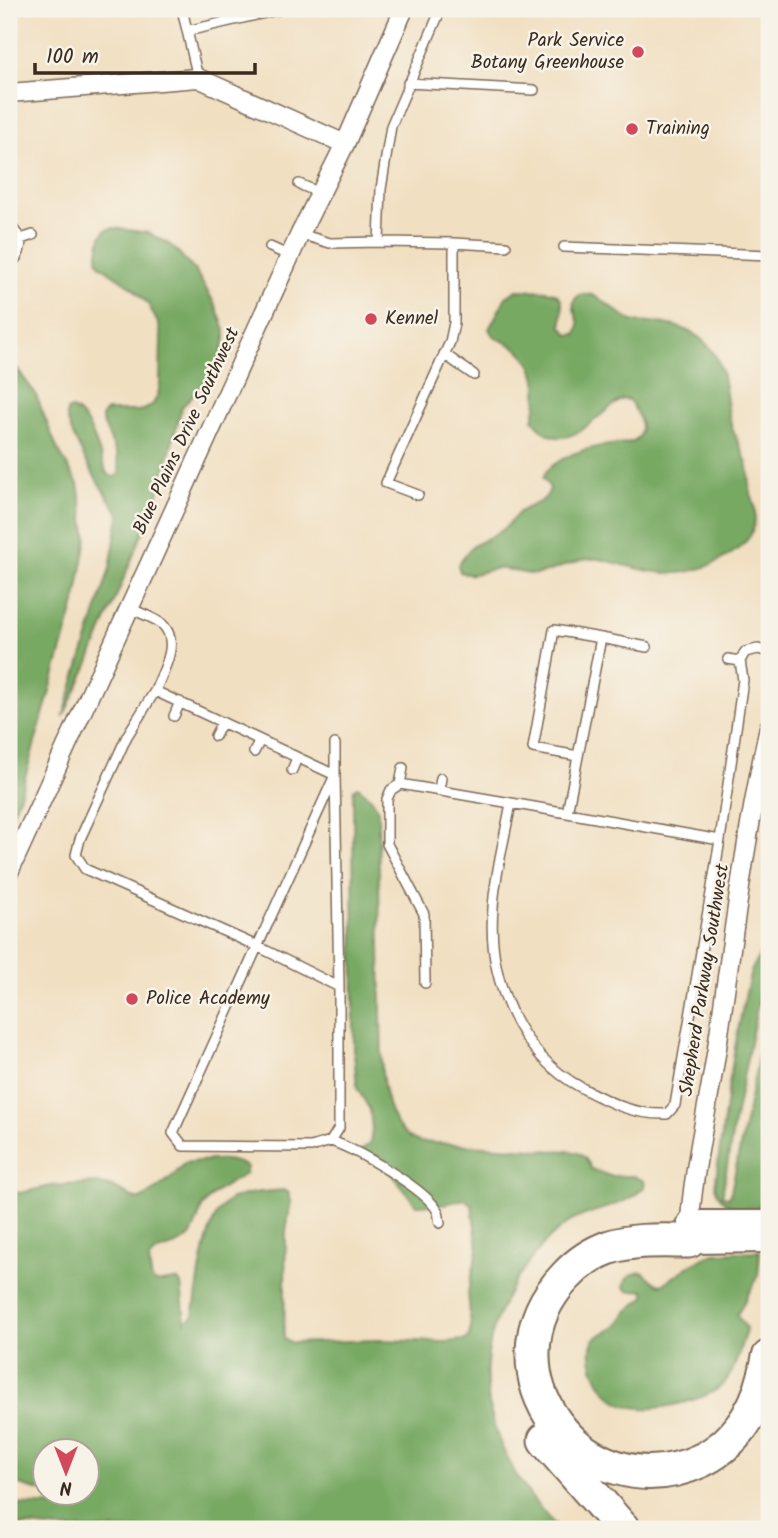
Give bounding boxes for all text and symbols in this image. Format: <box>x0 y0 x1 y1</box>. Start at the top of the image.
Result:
place label: Park Service Botany Greenhouse <box>471 26 624 78</box>
scale bar <box>35 32 256 76</box>
text: 100 m <box>46 41 99 74</box>
marker: Park Service Botany Greenhouse <box>630 44 646 60</box>
place label: Training <box>646 114 710 144</box>
marker: Training <box>624 121 640 137</box>
place label: Kennel <box>385 304 439 334</box>
marker: Kennel <box>363 311 379 327</box>
street label: Blue Plains Drive Southwest <box>126 322 249 540</box>
street label: Shepherd Parkway Southwest <box>672 861 738 1098</box>
place label: Police Academy <box>146 984 271 1014</box>
marker: Police Academy <box>124 991 140 1007</box>
north arrow <box>32 1436 102 1506</box>
text: N <box>60 1472 72 1502</box>

